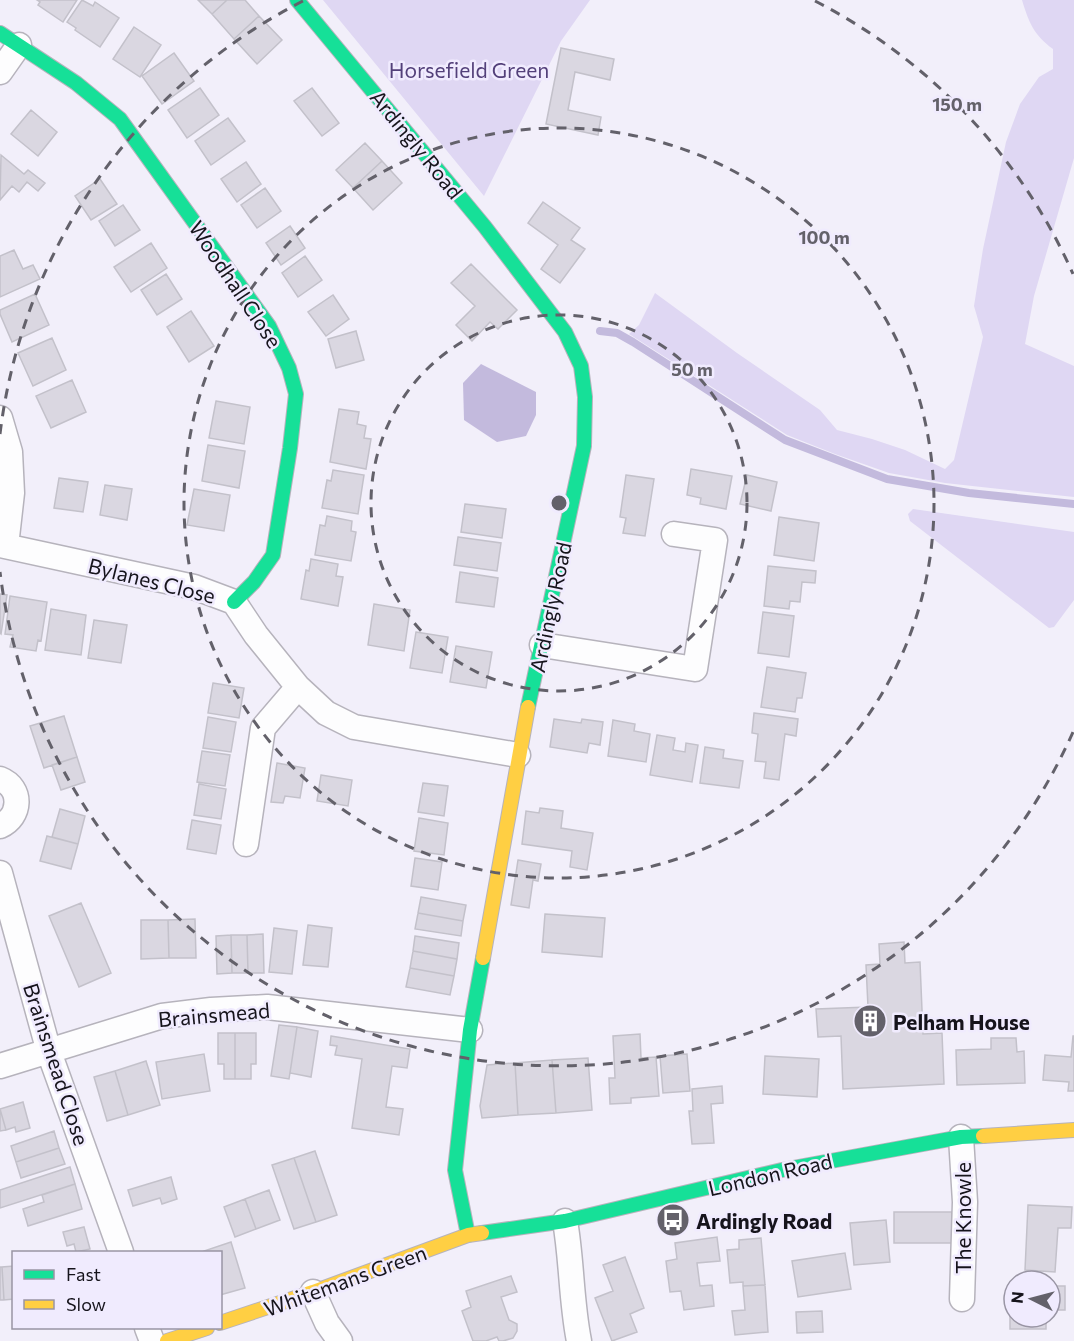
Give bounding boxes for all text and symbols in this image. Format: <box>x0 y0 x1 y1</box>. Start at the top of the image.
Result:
park label: Horsefield Green <box>389 57 549 82</box>
street label: Ardingly Road <box>366 85 468 203</box>
text: 150 m <box>932 93 982 115</box>
street label: Woodhall Close <box>184 216 288 352</box>
text: 100 m <box>798 226 850 248</box>
text: 50 m <box>671 358 713 380</box>
centre of rings <box>549 493 569 513</box>
street label: Ardingly Road <box>524 539 576 675</box>
street label: Bylanes Close <box>86 552 218 608</box>
street label: Brainsmead Close <box>19 980 95 1148</box>
street label: Brainsmead <box>157 997 271 1031</box>
building icon: Pelham House <box>852 1003 888 1039</box>
place label: Pelham House <box>893 1009 1030 1034</box>
street label: London Road <box>706 1148 834 1200</box>
street label: The Knowle <box>950 1162 975 1274</box>
bus stop icon: Ardingly Road <box>655 1202 691 1238</box>
place label: Ardingly Road <box>696 1208 832 1233</box>
street label: Whitemans Green <box>260 1239 430 1321</box>
legend <box>12 1251 222 1329</box>
text: Fast <box>66 1263 101 1285</box>
north arrow <box>1002 1269 1062 1329</box>
text: N <box>1007 1290 1027 1304</box>
text: Slow <box>66 1293 106 1315</box>

